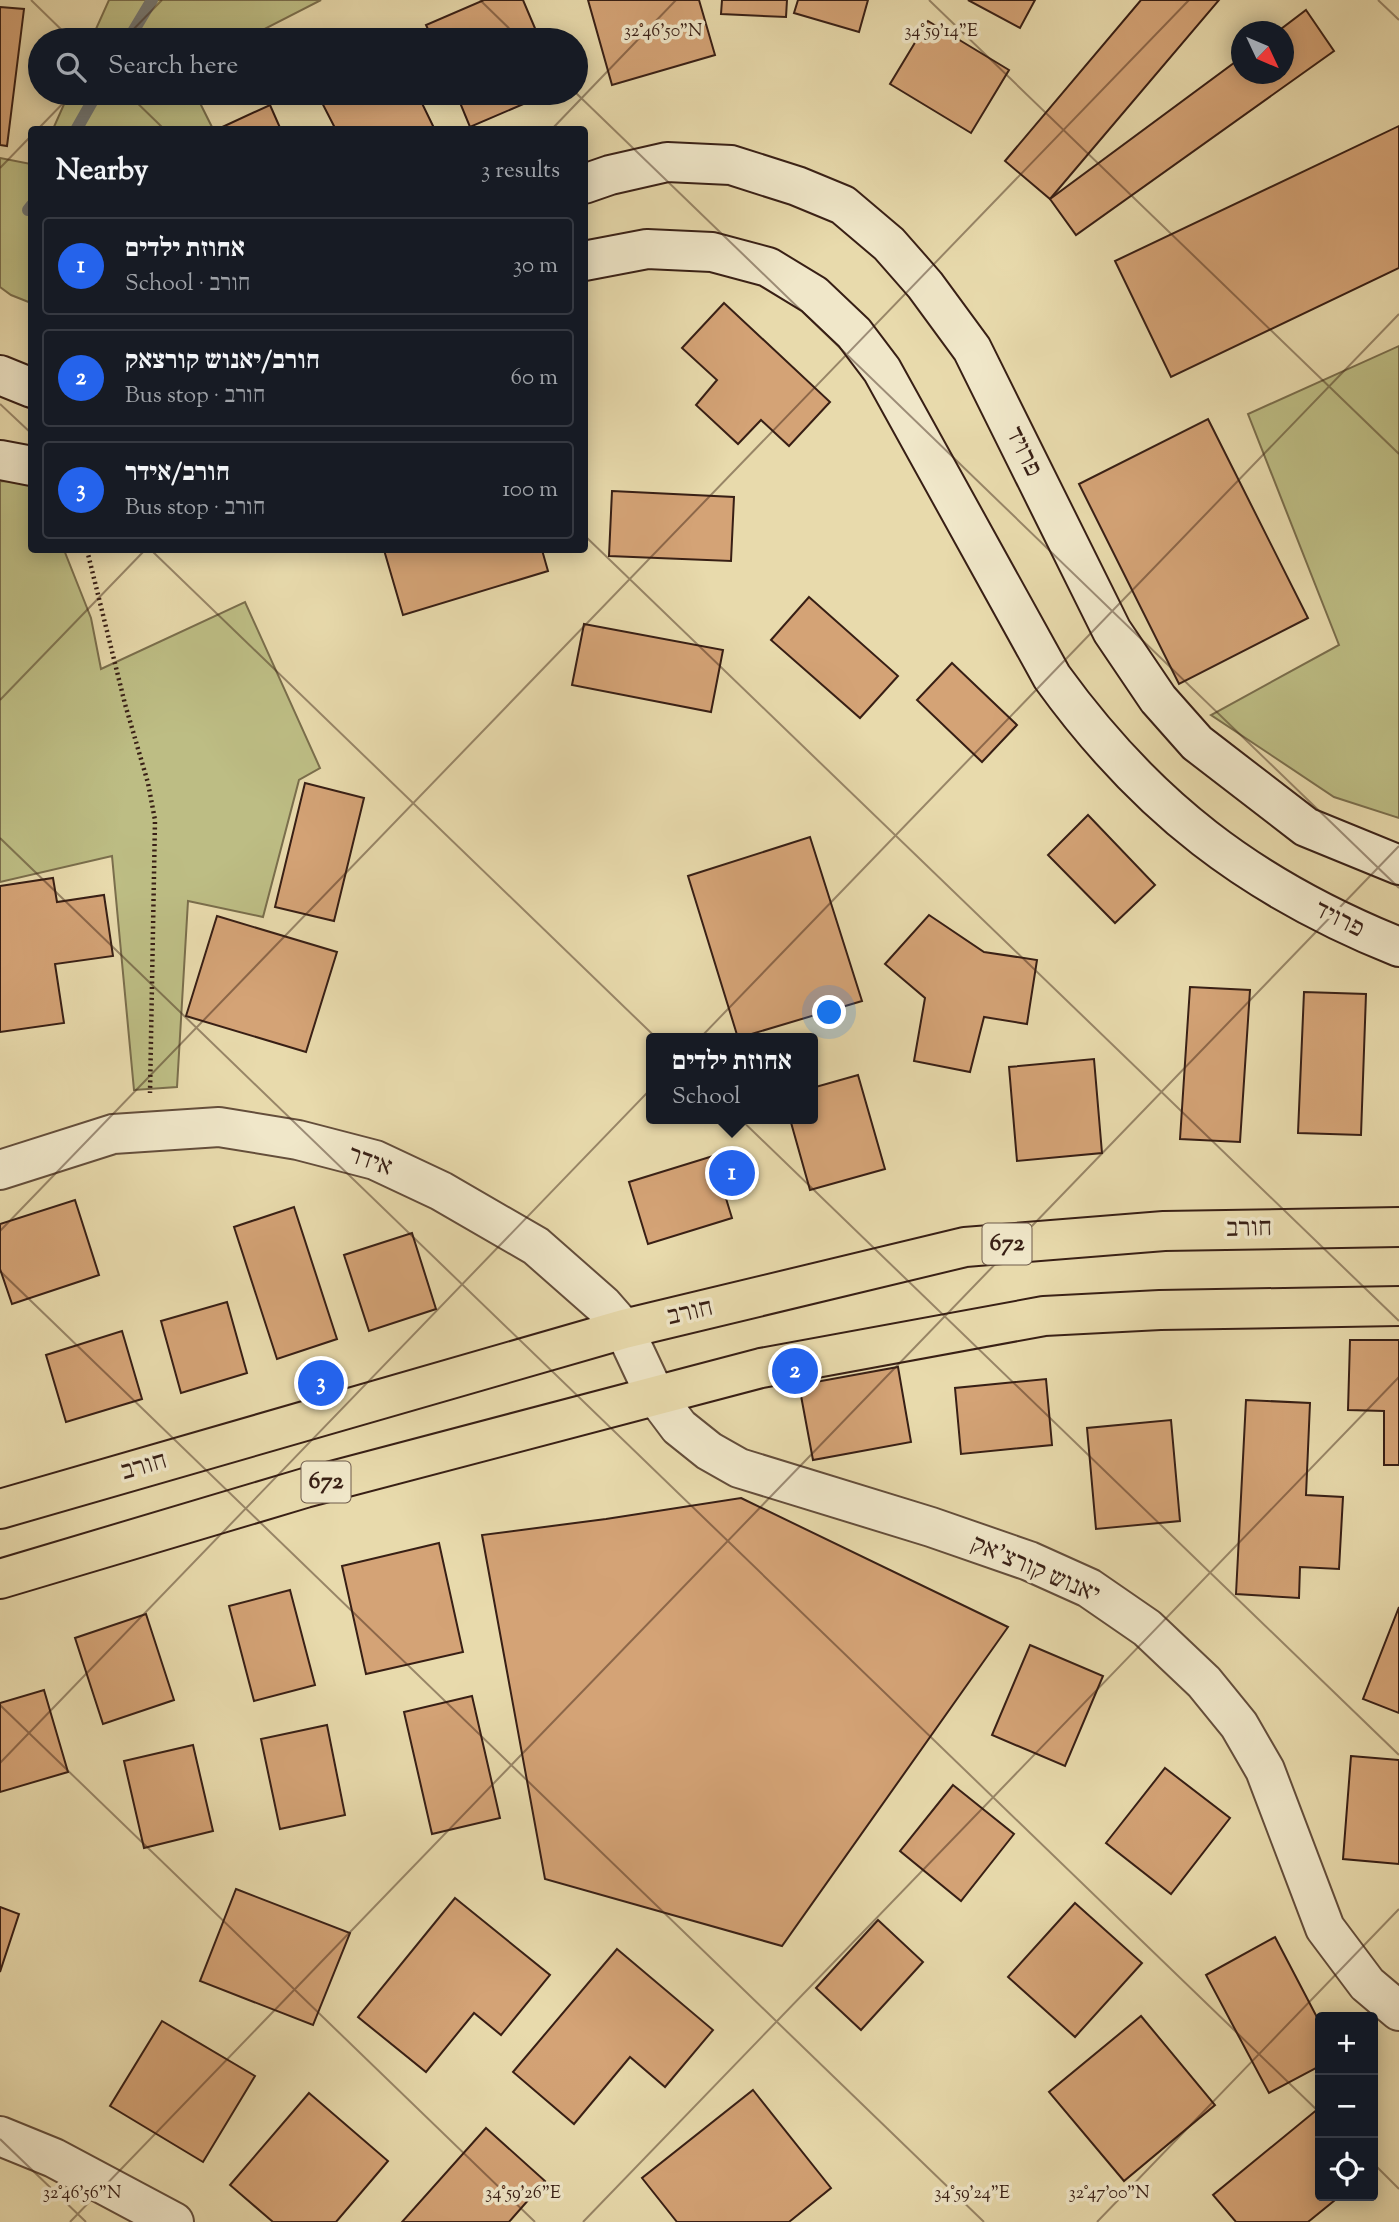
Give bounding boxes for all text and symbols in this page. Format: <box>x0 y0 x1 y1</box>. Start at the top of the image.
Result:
text: 32°46'50"N <box>624 19 702 45</box>
text: 34°59'14"E <box>904 19 978 45</box>
north arrow <box>1231 21 1294 84</box>
search box <box>28 28 588 105</box>
icon: search <box>52 48 90 86</box>
text: Search here <box>108 48 238 85</box>
text: Nearby <box>56 150 148 193</box>
text: 3 results <box>481 155 560 188</box>
text: אחוזת ילדים <box>125 231 245 268</box>
text: 1 <box>77 250 85 283</box>
text: 30 m <box>513 250 558 283</box>
text: School · חורב <box>125 268 250 301</box>
text: חורב/יאנוש קורצאק <box>125 343 320 380</box>
text: 2 <box>76 362 86 395</box>
text: 60 m <box>510 362 558 395</box>
text: Bus stop · חורב <box>125 380 265 413</box>
street label: פרויד <box>995 421 1051 483</box>
text: חורב/אידר <box>125 455 230 492</box>
text: 3 <box>76 474 86 507</box>
text: 100 m <box>502 474 558 507</box>
text: Bus stop · חורב <box>125 492 265 525</box>
street label: פרויד <box>1308 892 1370 948</box>
your location <box>812 995 846 1029</box>
popup <box>646 1033 818 1124</box>
text: אחוזת ילדים <box>672 1044 792 1081</box>
text: School <box>672 1081 741 1114</box>
street label: אידר <box>343 1137 397 1187</box>
pin: 1 <box>709 1147 755 1199</box>
street label: חורב <box>1226 1210 1272 1248</box>
road number: 672 <box>982 1224 1032 1264</box>
street label: חורב <box>663 1290 717 1336</box>
pin: 2 <box>772 1345 818 1397</box>
pin: 3 <box>298 1357 344 1409</box>
street label: חורב <box>117 1443 171 1491</box>
road number: 672 <box>302 1462 350 1502</box>
street label: יאנוש קורצ'אק <box>965 1526 1105 1614</box>
map controls <box>1315 2012 1378 2201</box>
button: + <box>1315 2012 1378 2075</box>
button: − <box>1315 2075 1378 2138</box>
button: locate <box>1315 2138 1378 2201</box>
text: 32°46'56"N <box>43 2181 121 2207</box>
text: 34°59'26"E <box>485 2181 561 2207</box>
text: 34°59'24"E <box>934 2181 1010 2207</box>
text: 32°47'00"N <box>1068 2181 1150 2207</box>

